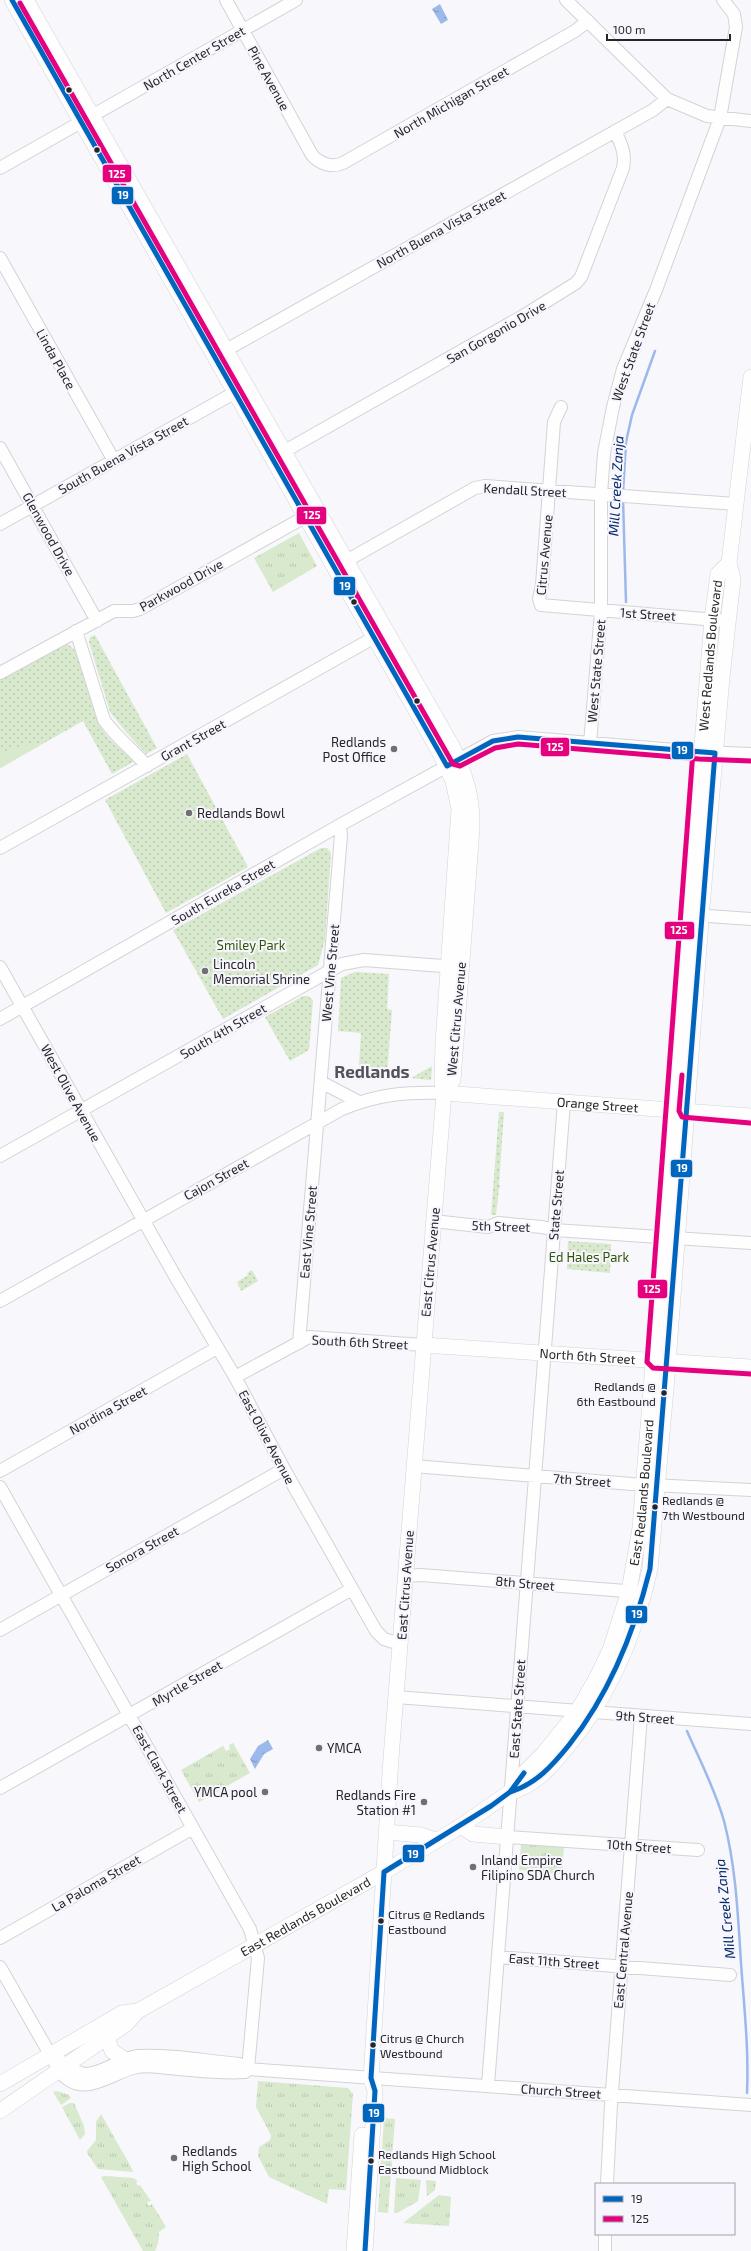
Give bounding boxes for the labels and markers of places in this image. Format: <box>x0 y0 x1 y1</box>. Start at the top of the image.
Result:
unlabelled marker <box>64 85 74 95</box>
unlabelled marker <box>92 145 102 155</box>
unlabelled marker <box>349 597 359 607</box>
unlabelled marker <box>412 696 422 706</box>
place label: Redlands Post Office <box>323 734 386 765</box>
marker: Redlands Post Office <box>389 744 399 754</box>
place label: Redlands Bowl <box>197 805 285 821</box>
marker: Redlands Bowl <box>184 808 194 818</box>
place label: Lincoln Memorial Shrine <box>213 956 310 987</box>
marker: Lincoln Memorial Shrine <box>200 966 210 976</box>
place label: Redlands @ 6th Eastbound <box>577 1379 656 1408</box>
marker: Redlands @ 6th Eastbound <box>659 1388 669 1398</box>
place label: Redlands @ 7th Westbound <box>662 1493 745 1522</box>
marker: Redlands @ 7th Westbound <box>650 1502 660 1512</box>
place label: YMCA <box>327 1740 361 1756</box>
marker: YMCA <box>314 1743 324 1753</box>
place label: YMCA pool <box>194 1784 257 1800</box>
marker: YMCA pool <box>260 1787 270 1797</box>
place label: Redlands Fire Station #1 <box>336 1787 416 1818</box>
marker: Redlands Fire Station #1 <box>419 1797 429 1807</box>
place label: Inland Empire Filipino SDA Church <box>481 1852 595 1883</box>
marker: Inland Empire Filipino SDA Church <box>468 1862 478 1872</box>
place label: Citrus @ Redlands Eastbound <box>388 1907 485 1936</box>
marker: Citrus @ Redlands Eastbound <box>376 1916 386 1926</box>
place label: Citrus @ Church Westbound <box>380 2031 464 2060</box>
marker: Citrus @ Church Westbound <box>368 2040 378 2050</box>
place label: Redlands High School <box>182 2143 252 2174</box>
place label: Redlands High School Eastbound Midblock <box>378 2147 496 2176</box>
marker: Redlands High School <box>169 2153 179 2163</box>
marker: Redlands High School Eastbound Midblock <box>366 2156 376 2166</box>

